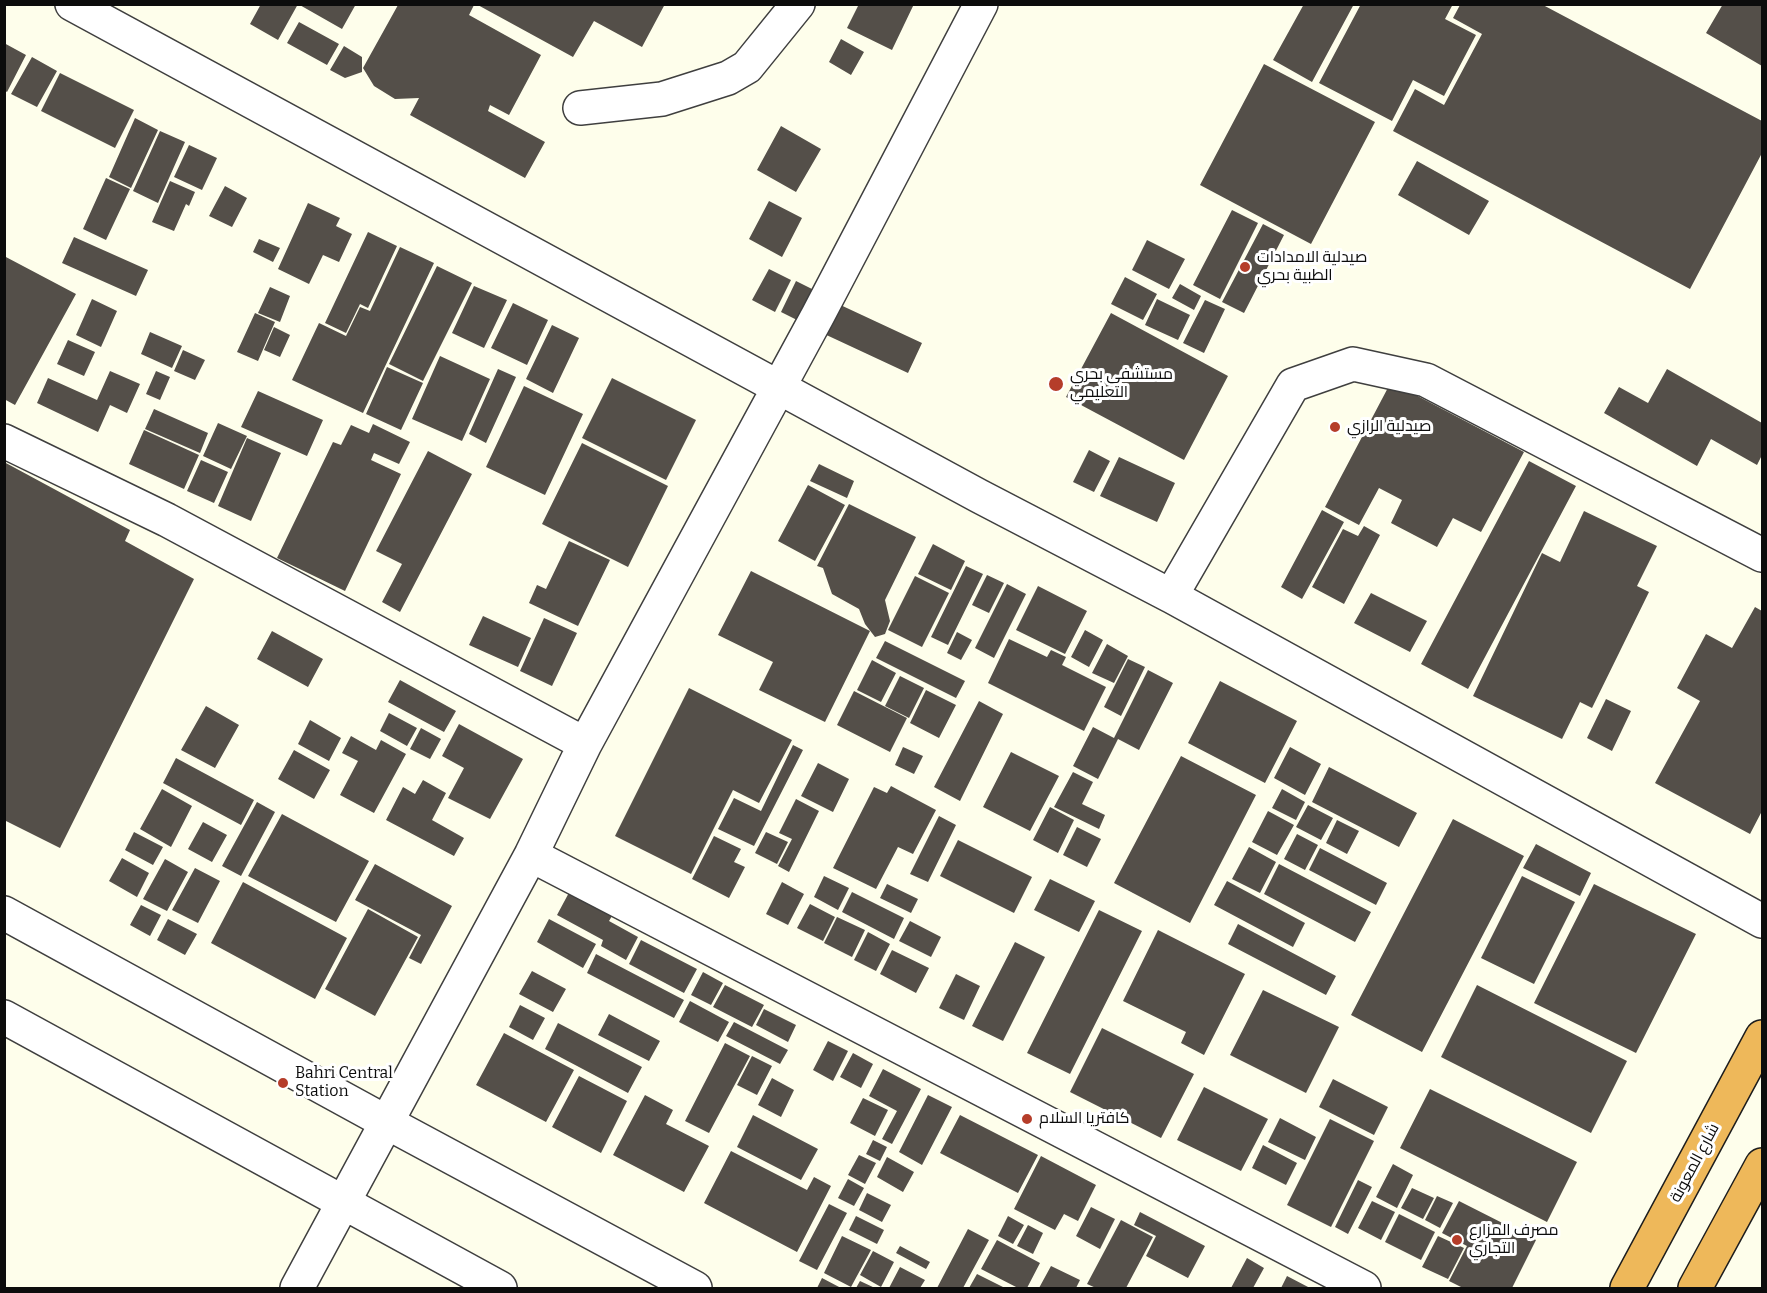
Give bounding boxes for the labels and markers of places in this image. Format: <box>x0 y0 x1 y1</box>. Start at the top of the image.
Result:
place label: صيدلية الامدادات الطبية بحري <box>1257 248 1367 286</box>
marker: صيدلية الامدادات الطبية بحري <box>1238 260 1252 274</box>
place label: مستشفى بحري التعليمي <box>1070 365 1173 403</box>
marker: مستشفى بحري التعليمي <box>1047 375 1065 393</box>
place label: صيدلية الرازي <box>1347 417 1431 437</box>
marker: صيدلية الرازي <box>1328 420 1342 434</box>
place label: Bahri Central Station <box>295 1064 393 1102</box>
marker: Bahri Central Station <box>276 1076 290 1090</box>
place label: كافتريا السلام <box>1039 1109 1130 1129</box>
marker: كافتريا السلام <box>1020 1112 1034 1126</box>
place label: مصرف المزارع التجاري <box>1469 1221 1559 1259</box>
marker: مصرف المزارع التجاري <box>1450 1233 1464 1247</box>

